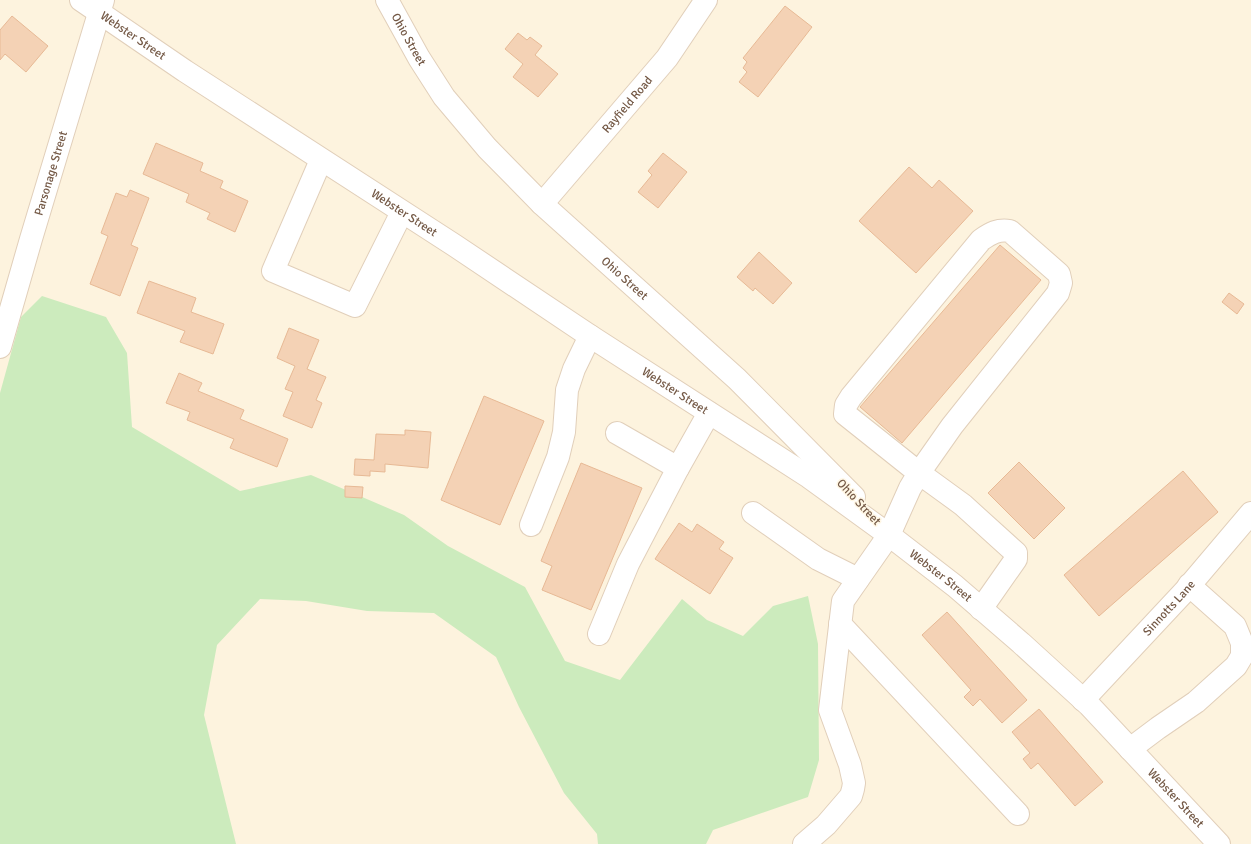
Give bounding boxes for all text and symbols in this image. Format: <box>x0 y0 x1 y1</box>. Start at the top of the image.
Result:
street label: Webster Street <box>97 8 168 64</box>
street label: Ohio Street <box>388 11 429 69</box>
street label: Rayfield Road <box>599 73 656 136</box>
street label: Parsonage Street <box>31 129 71 217</box>
street label: Webster Street <box>368 186 440 240</box>
street label: Ohio Street <box>598 254 651 304</box>
street label: Webster Street <box>639 364 711 418</box>
street label: Ohio Street <box>833 476 884 529</box>
street label: Webster Street <box>906 547 975 605</box>
street label: Sinnotts Lane <box>1140 577 1199 639</box>
street label: Webster Street <box>1144 765 1207 831</box>

